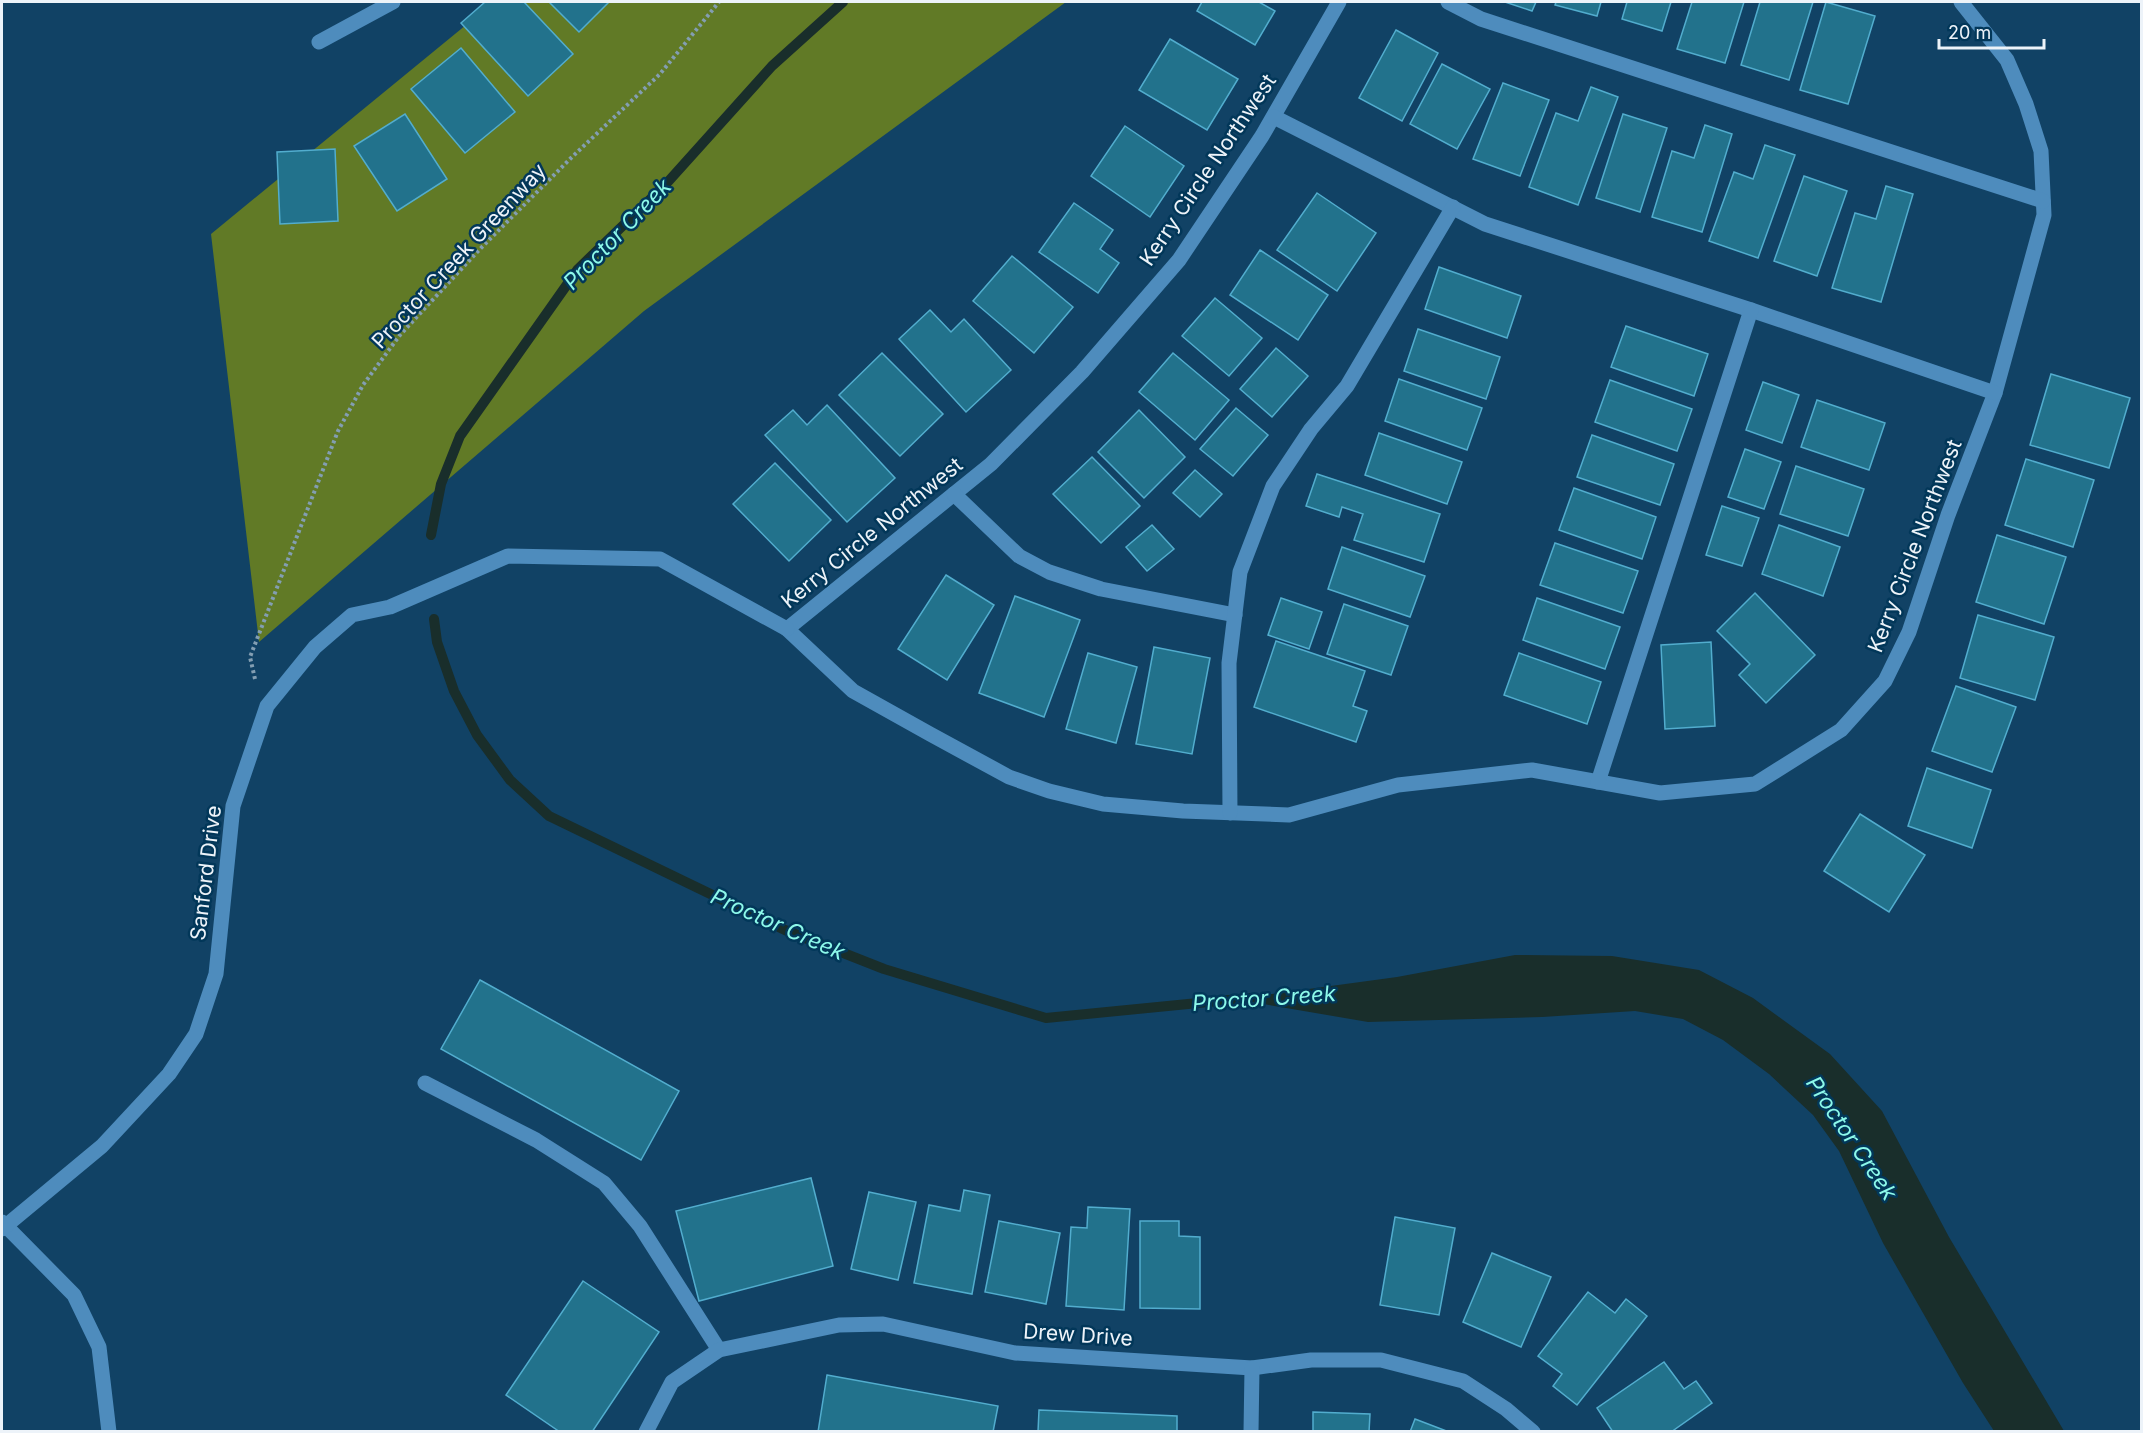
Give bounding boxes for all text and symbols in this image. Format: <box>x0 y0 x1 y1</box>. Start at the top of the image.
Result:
scale bar <box>1939 12 2044 50</box>
text: 20 m <box>1948 22 1991 43</box>
street label: Kerry Circle Northwest <box>1134 69 1281 270</box>
street label: Proctor Creek Greenway <box>366 158 551 353</box>
water label: Proctor Creek <box>558 173 677 295</box>
street label: Kerry Circle Northwest <box>1862 436 1967 656</box>
street label: Kerry Circle Northwest <box>776 452 967 613</box>
street label: Sanford Drive <box>185 804 226 942</box>
water label: Proctor Creek <box>707 883 850 966</box>
water label: Proctor Creek <box>1191 980 1338 1016</box>
water label: Proctor Creek <box>1801 1071 1904 1206</box>
street label: Drew Drive <box>1022 1318 1134 1351</box>

